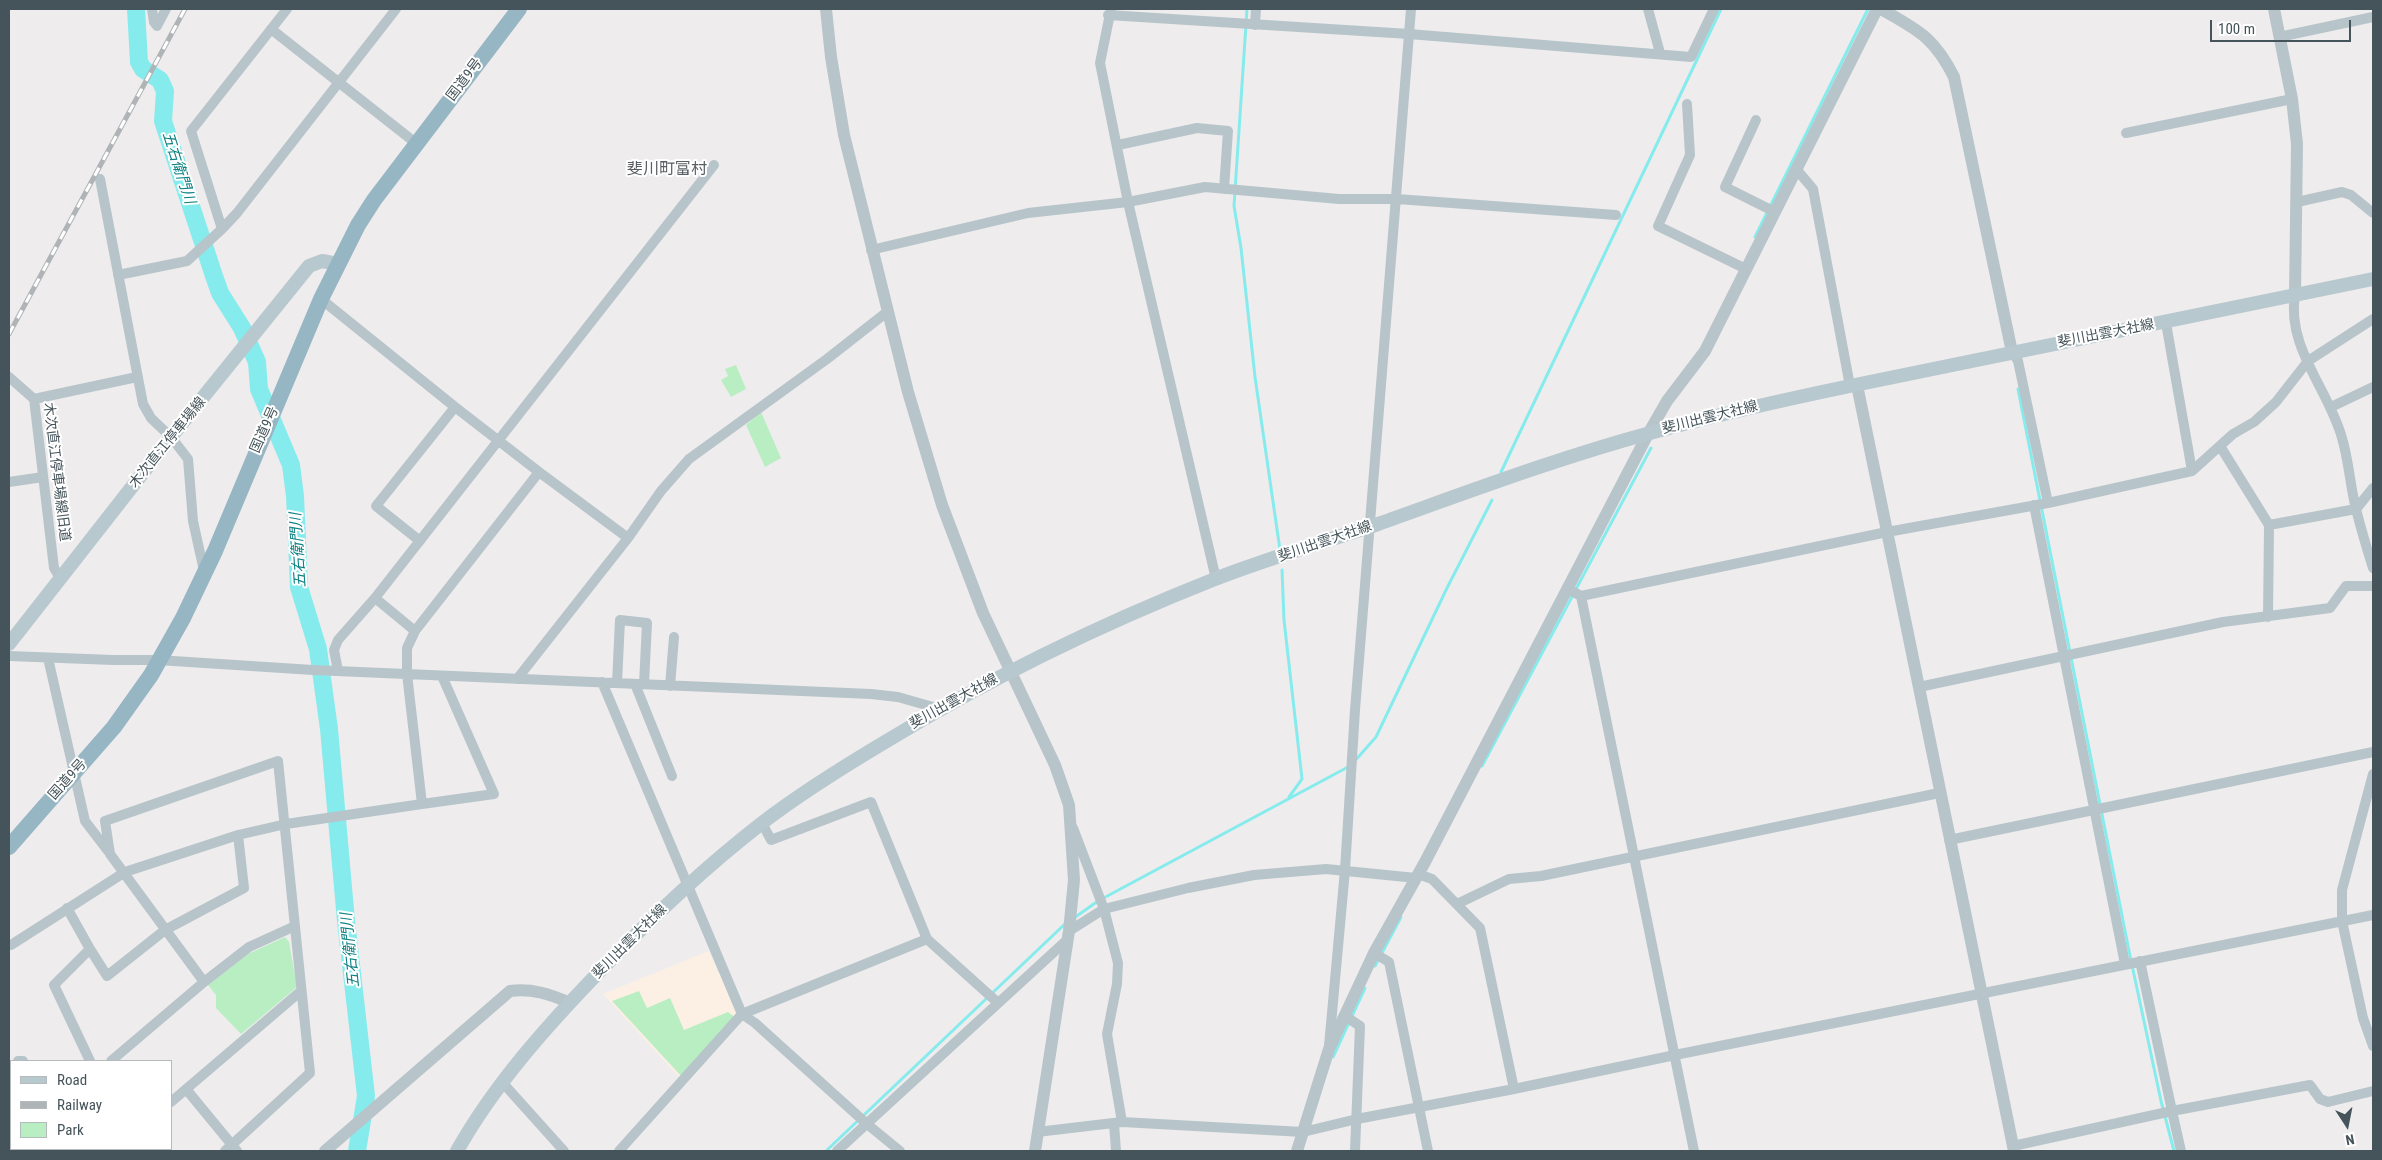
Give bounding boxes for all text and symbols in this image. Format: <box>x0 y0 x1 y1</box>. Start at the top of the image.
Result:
scale bar <box>2212 10 2353 42</box>
text: 100 m <box>2218 20 2255 38</box>
street label: 国道9号 <box>444 55 486 105</box>
water label: 五右衛門川 <box>158 130 198 206</box>
district label: 斐川町富村 <box>627 160 707 180</box>
street label: 斐川出雲大社線 <box>2056 316 2156 352</box>
street label: 木次直江停車場線 <box>126 394 210 492</box>
street label: 斐川出雲大社線 <box>1660 398 1760 438</box>
street label: 木次直江停車場線旧道 <box>39 401 73 543</box>
street label: 国道9号 <box>247 404 283 456</box>
water label: 五右衛門川 <box>287 512 311 588</box>
street label: 斐川出雲大社線 <box>1276 518 1374 566</box>
street label: 斐川出雲大社線 <box>907 671 1001 733</box>
street label: 国道9号 <box>45 756 91 804</box>
street label: 斐川出雲大社線 <box>589 901 671 983</box>
water label: 五右衛門川 <box>338 912 364 988</box>
legend <box>10 1060 172 1150</box>
text: Road <box>57 1071 87 1089</box>
text: Railway <box>57 1096 102 1114</box>
north arrow <box>2322 1100 2372 1150</box>
text: Park <box>57 1121 84 1139</box>
text: N <box>2344 1131 2356 1148</box>

